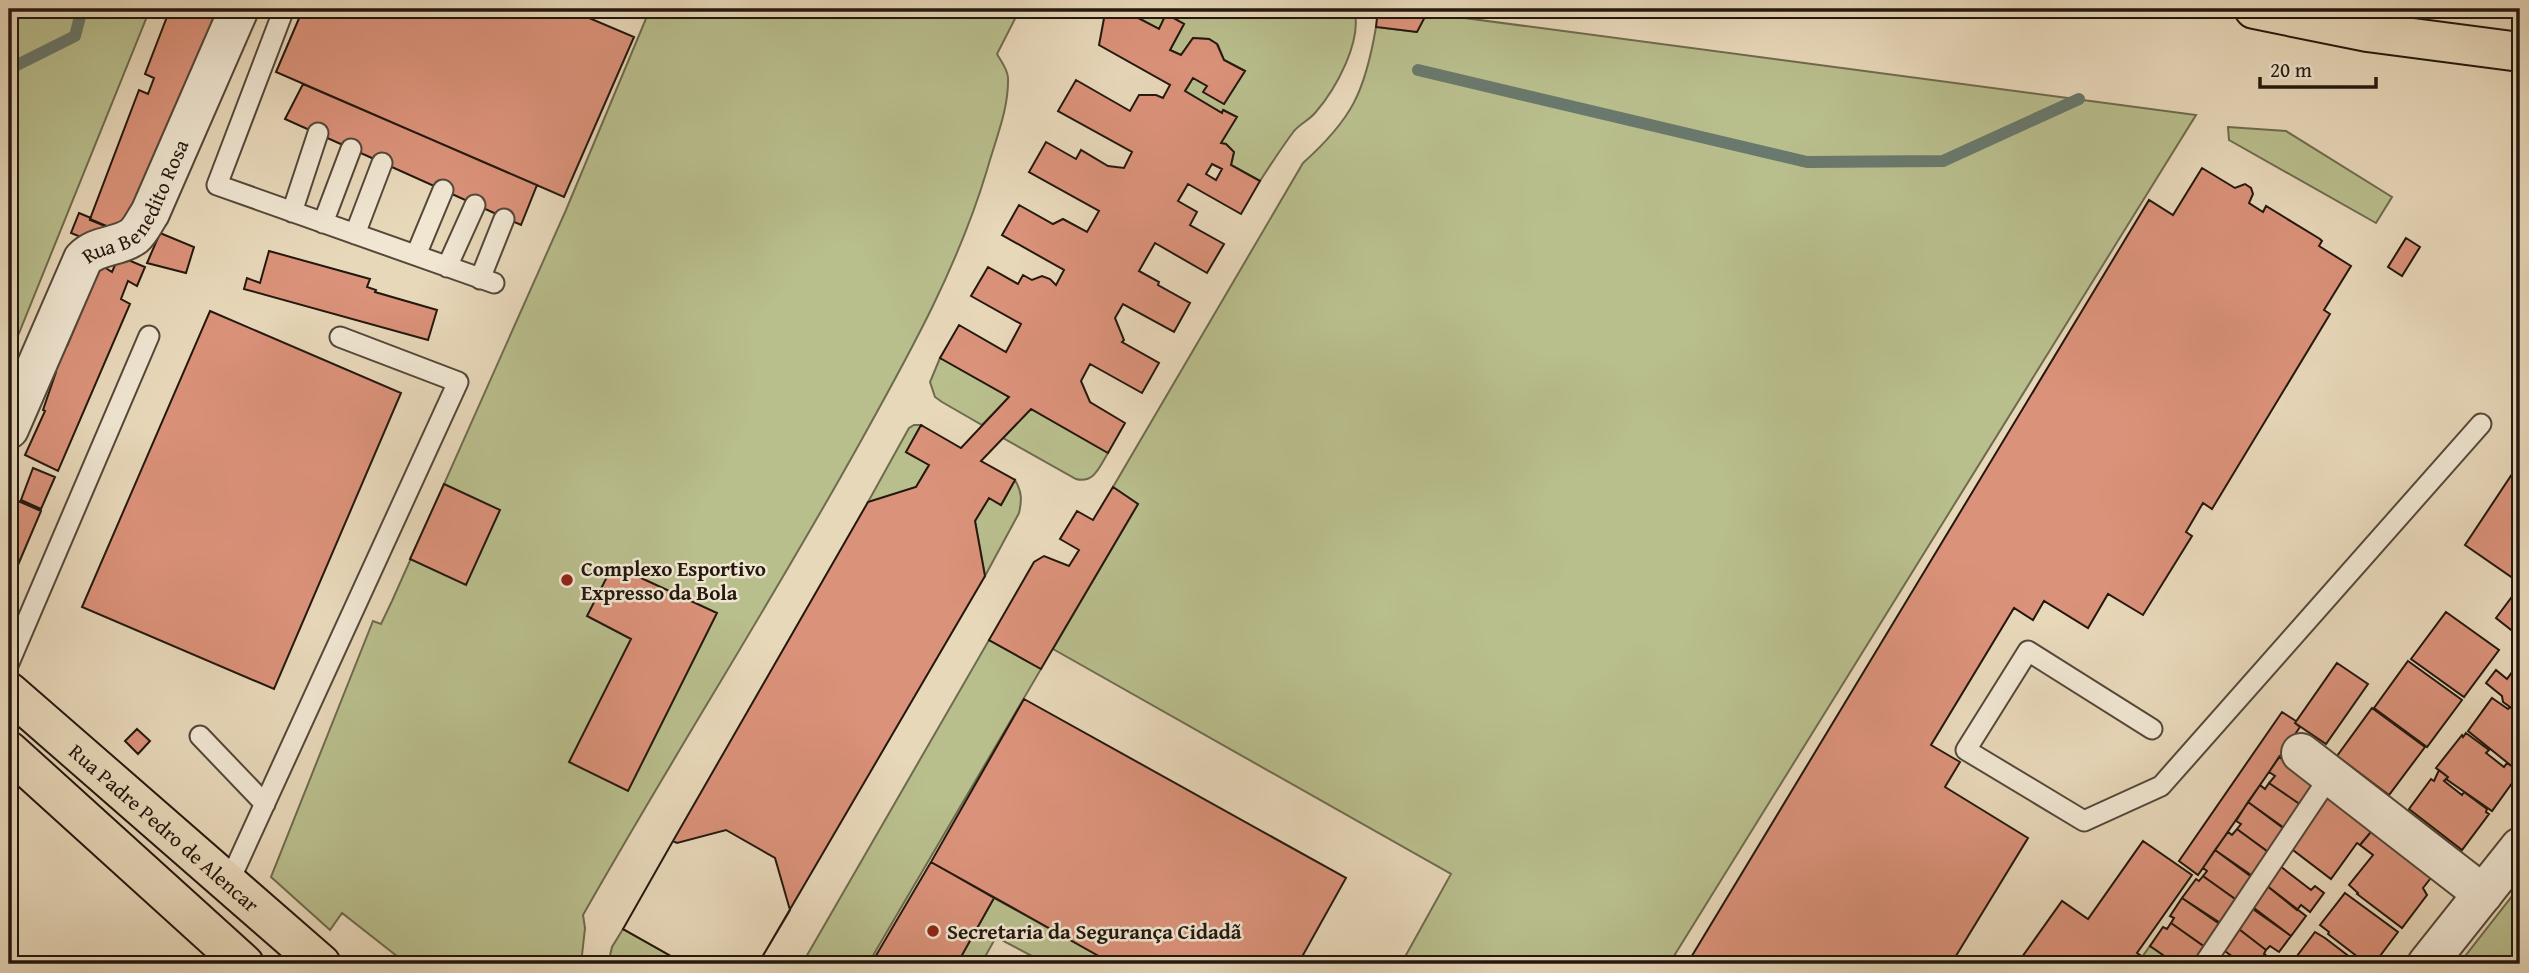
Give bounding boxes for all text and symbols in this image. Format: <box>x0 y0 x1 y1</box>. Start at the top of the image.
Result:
scale bar <box>2260 46 2375 90</box>
text: 20 m <box>2270 54 2312 85</box>
street label: Rua Benedito Rosa <box>75 134 196 270</box>
place label: Complexo Esportivo Expresso da Bola <box>581 553 766 608</box>
marker: Complexo Esportivo Expresso da Bola <box>559 572 575 588</box>
street label: Rua Padre Pedro de Alencar <box>62 736 266 919</box>
place label: Secretaria da Segurança Cidadã <box>947 916 1242 947</box>
marker: Secretaria da Segurança Cidadã <box>925 923 941 939</box>

